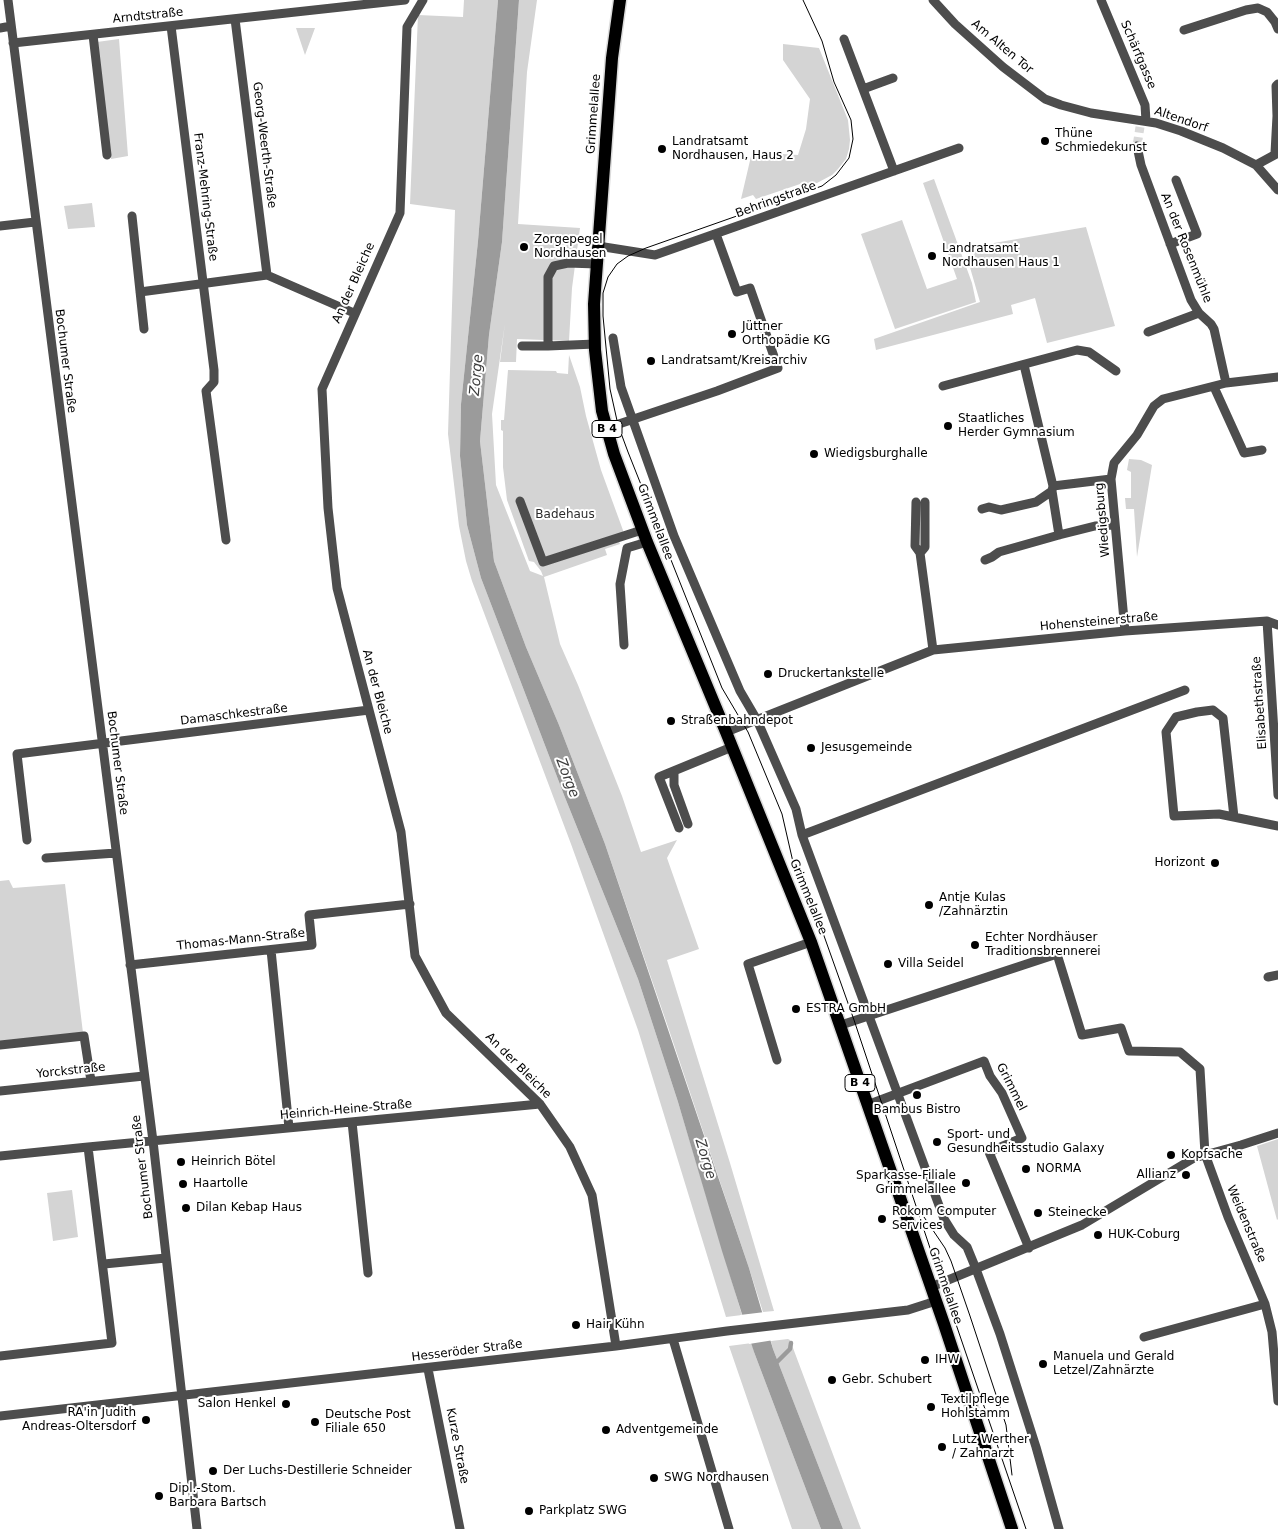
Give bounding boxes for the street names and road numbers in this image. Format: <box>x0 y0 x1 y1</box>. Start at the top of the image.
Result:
street label: Arndtstraße <box>112 5 184 27</box>
street label: Am Alten Tor <box>968 17 1036 77</box>
street label: Schärfgasse <box>1117 19 1159 91</box>
street label: Grimmelallee <box>584 73 604 155</box>
street label: Georg-Weerth-Straße <box>249 81 279 209</box>
street label: Altendorf <box>1152 104 1210 136</box>
street label: Franz-Mehring-Straße <box>190 132 220 262</box>
street label: Behringstraße <box>734 179 818 221</box>
street label: An der Rosenmühle <box>1157 191 1215 305</box>
street label: An der Bleiche <box>330 240 378 326</box>
street label: Bochumer Straße <box>51 308 79 414</box>
road number: B 4 <box>592 420 622 438</box>
street label: Grimmelallee <box>634 482 676 562</box>
street label: Wiedigsburg <box>1093 482 1113 558</box>
street label: Hohensteinerstraße <box>1039 610 1159 634</box>
street label: An der Bleiche <box>359 648 395 736</box>
street label: Elisabethstraße <box>1250 656 1270 750</box>
street label: Damaschkestraße <box>179 701 289 729</box>
street label: Bochumer Straße <box>103 710 131 816</box>
street label: Grimmelallee <box>786 857 830 937</box>
street label: Thomas-Mann-Straße <box>176 926 306 954</box>
street label: An der Bleiche <box>482 1030 554 1102</box>
street label: Yorckstraße <box>36 1060 106 1082</box>
street label: Grimmel <box>993 1061 1029 1113</box>
road number: B 4 <box>845 1074 875 1092</box>
street label: Heinrich-Heine-Straße <box>279 1097 413 1123</box>
street label: Bochumer Straße <box>129 1114 157 1220</box>
street label: Weidenstraße <box>1223 1183 1269 1265</box>
street label: Grimmelallee <box>925 1246 965 1326</box>
street label: Hesseröder Straße <box>411 1337 523 1365</box>
street label: Kurze Straße <box>443 1407 471 1485</box>

